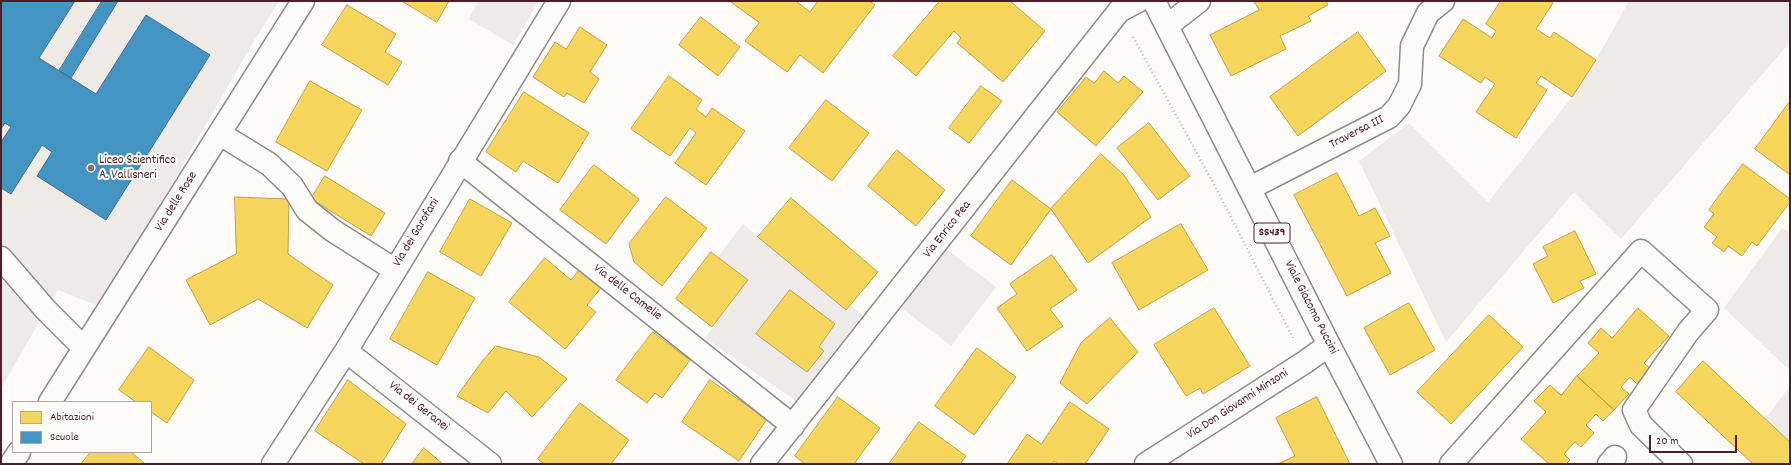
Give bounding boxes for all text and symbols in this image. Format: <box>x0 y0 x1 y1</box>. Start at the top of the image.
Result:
street label: Traversa III <box>1327 113 1387 153</box>
place label: Liceo Scientifico A. Vallisneri <box>99 153 176 184</box>
marker: Liceo Scientifico A. Vallisneri <box>86 163 96 173</box>
street label: Via delle Rose <box>152 169 202 235</box>
street label: Via dei Garofani <box>390 196 444 270</box>
street label: Via Enrico Pea <box>921 198 975 262</box>
road number: SS439 <box>1254 223 1290 243</box>
street label: Viale Giacomo Puccini <box>1280 259 1340 357</box>
street label: Via delle Camelie <box>590 261 664 325</box>
street label: Via Don Giovanni Minzoni <box>1184 366 1292 444</box>
street label: Via dei Geranei <box>385 379 451 435</box>
legend <box>12 401 152 453</box>
text: Abitazioni <box>50 409 94 426</box>
scale bar <box>1651 427 1739 453</box>
text: Scuole <box>50 429 79 446</box>
text: 20 m <box>1656 433 1679 450</box>

